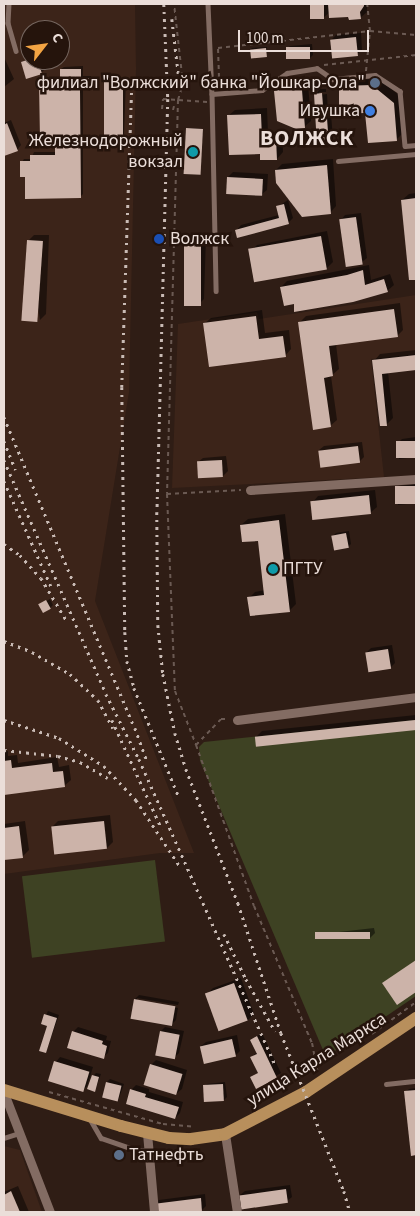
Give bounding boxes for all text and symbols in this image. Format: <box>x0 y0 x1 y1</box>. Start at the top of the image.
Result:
north arrow <box>20 20 70 70</box>
scale bar <box>240 20 371 52</box>
text: 100 m <box>246 28 284 49</box>
text: С <box>46 29 68 47</box>
place label: филиал "Волжский" банка "Йошкар-Ола" <box>37 72 365 94</box>
marker: филиал "Волжский" банка "Йошкар-Ола" <box>369 77 381 89</box>
place label: Ивушка <box>299 100 360 122</box>
marker: Ивушка <box>364 105 376 117</box>
district label: ВОЛЖСК <box>259 126 355 152</box>
place label: Железнодорожный вокзал <box>29 131 183 173</box>
marker: Железнодорожный вокзал <box>187 146 199 158</box>
place label: Волжск <box>170 228 229 250</box>
marker: Волжск <box>152 232 166 246</box>
place label: ПГТУ <box>283 558 322 580</box>
marker: ПГТУ <box>267 563 279 575</box>
street label: улица Карла Маркса <box>243 1008 391 1112</box>
place label: Татнефть <box>129 1144 204 1166</box>
marker: Татнефть <box>113 1149 125 1161</box>

